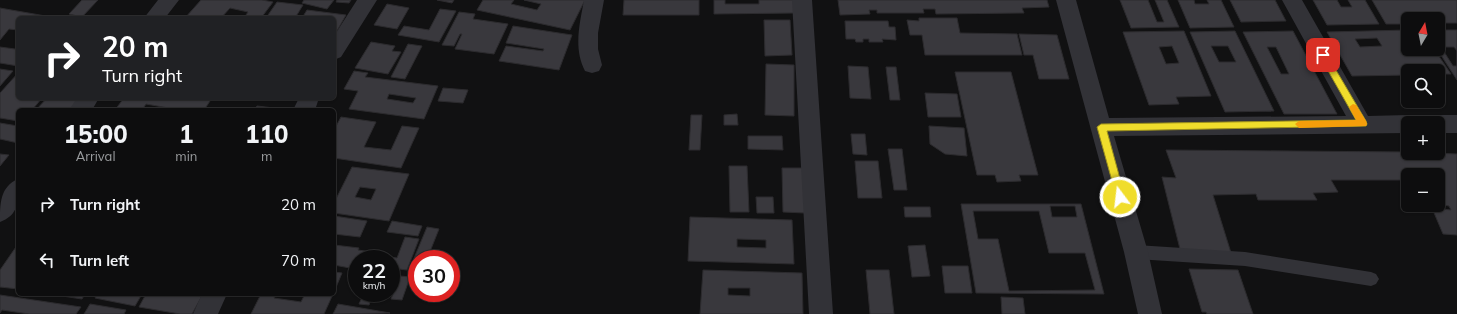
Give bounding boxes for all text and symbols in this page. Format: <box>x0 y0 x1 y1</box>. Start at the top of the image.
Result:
north arrow <box>1401 12 1445 56</box>
map controls <box>1401 12 1445 212</box>
text: 20 m <box>102 29 168 64</box>
icon: right <box>36 32 88 84</box>
pin <box>1306 38 1340 72</box>
icon: arrive <box>1312 44 1334 66</box>
text: Turn right <box>102 64 182 87</box>
button: search <box>1401 64 1445 108</box>
button: + <box>1401 116 1445 160</box>
text: 15:00 <box>64 119 128 149</box>
text: 1 <box>179 119 194 149</box>
text: 110 <box>245 119 288 149</box>
text: Arrival <box>76 148 116 164</box>
text: min <box>175 148 197 164</box>
text: m <box>261 148 272 164</box>
button: − <box>1401 168 1445 212</box>
position arrow <box>1099 176 1141 218</box>
icon: right <box>36 193 58 215</box>
text: Turn right <box>70 195 140 214</box>
text: 20 m <box>281 195 316 214</box>
icon: left <box>36 249 58 271</box>
speed limit sign: 30 <box>408 250 460 302</box>
text: Turn left <box>70 251 129 270</box>
text: 70 m <box>281 251 316 270</box>
text: 22 <box>362 258 386 283</box>
text: km/h <box>363 279 385 292</box>

